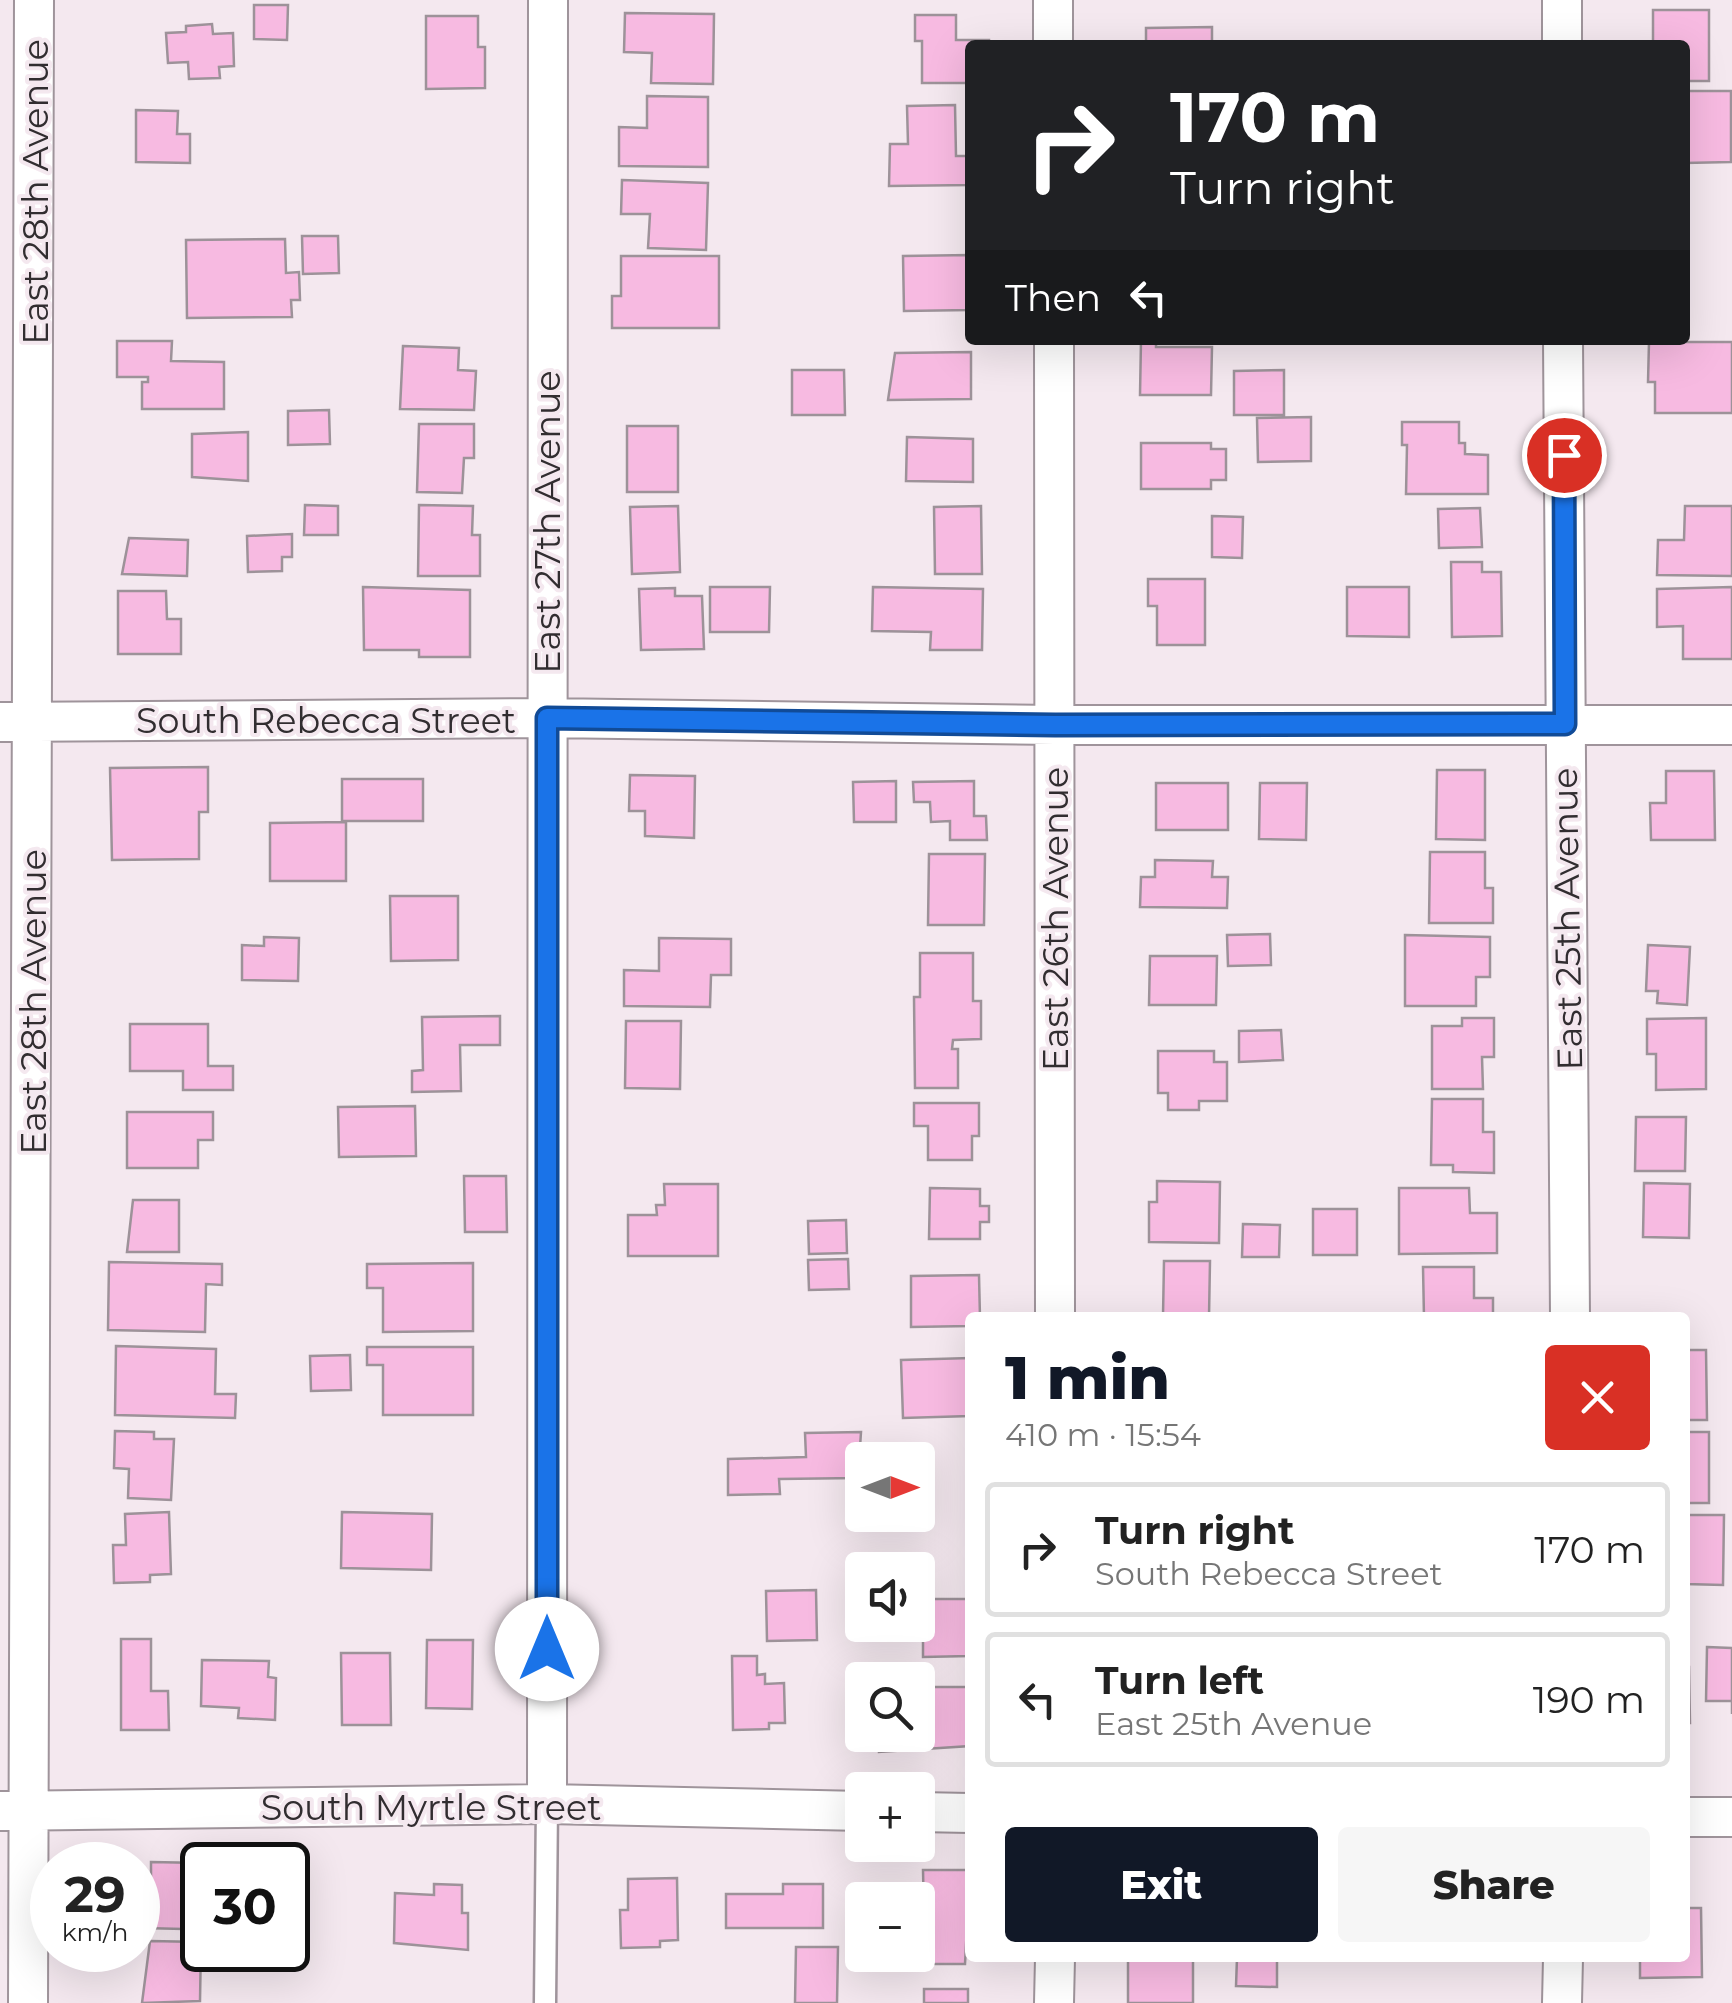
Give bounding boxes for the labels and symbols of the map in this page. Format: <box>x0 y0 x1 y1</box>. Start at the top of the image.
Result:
street label: East 28th Avenue <box>14 39 57 345</box>
street label: East 27th Avenue <box>526 370 569 674</box>
pin <box>1522 413 1607 498</box>
street label: South Rebecca Street <box>136 699 516 742</box>
street label: East 26th Avenue <box>1034 767 1077 1071</box>
street label: East 25th Avenue <box>1543 767 1591 1071</box>
street label: East 28th Avenue <box>12 849 55 1155</box>
north arrow <box>845 1442 935 1532</box>
position arrow <box>495 1597 599 1701</box>
street label: South Myrtle Street <box>261 1786 601 1829</box>
speed limit sign: 30 <box>180 1842 310 1972</box>

